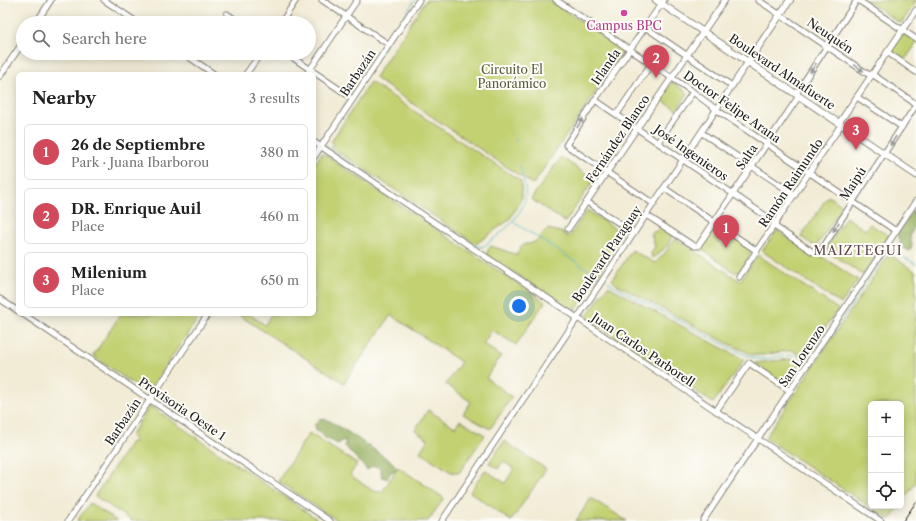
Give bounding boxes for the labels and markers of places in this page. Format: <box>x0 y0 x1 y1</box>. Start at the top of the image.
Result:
marker: Campus BPC <box>619 8 629 18</box>
place label: Campus BPC <box>586 18 662 33</box>
pin: 2 <box>643 45 669 78</box>
pin: 3 <box>843 117 869 150</box>
pin: 1 <box>713 215 739 248</box>

